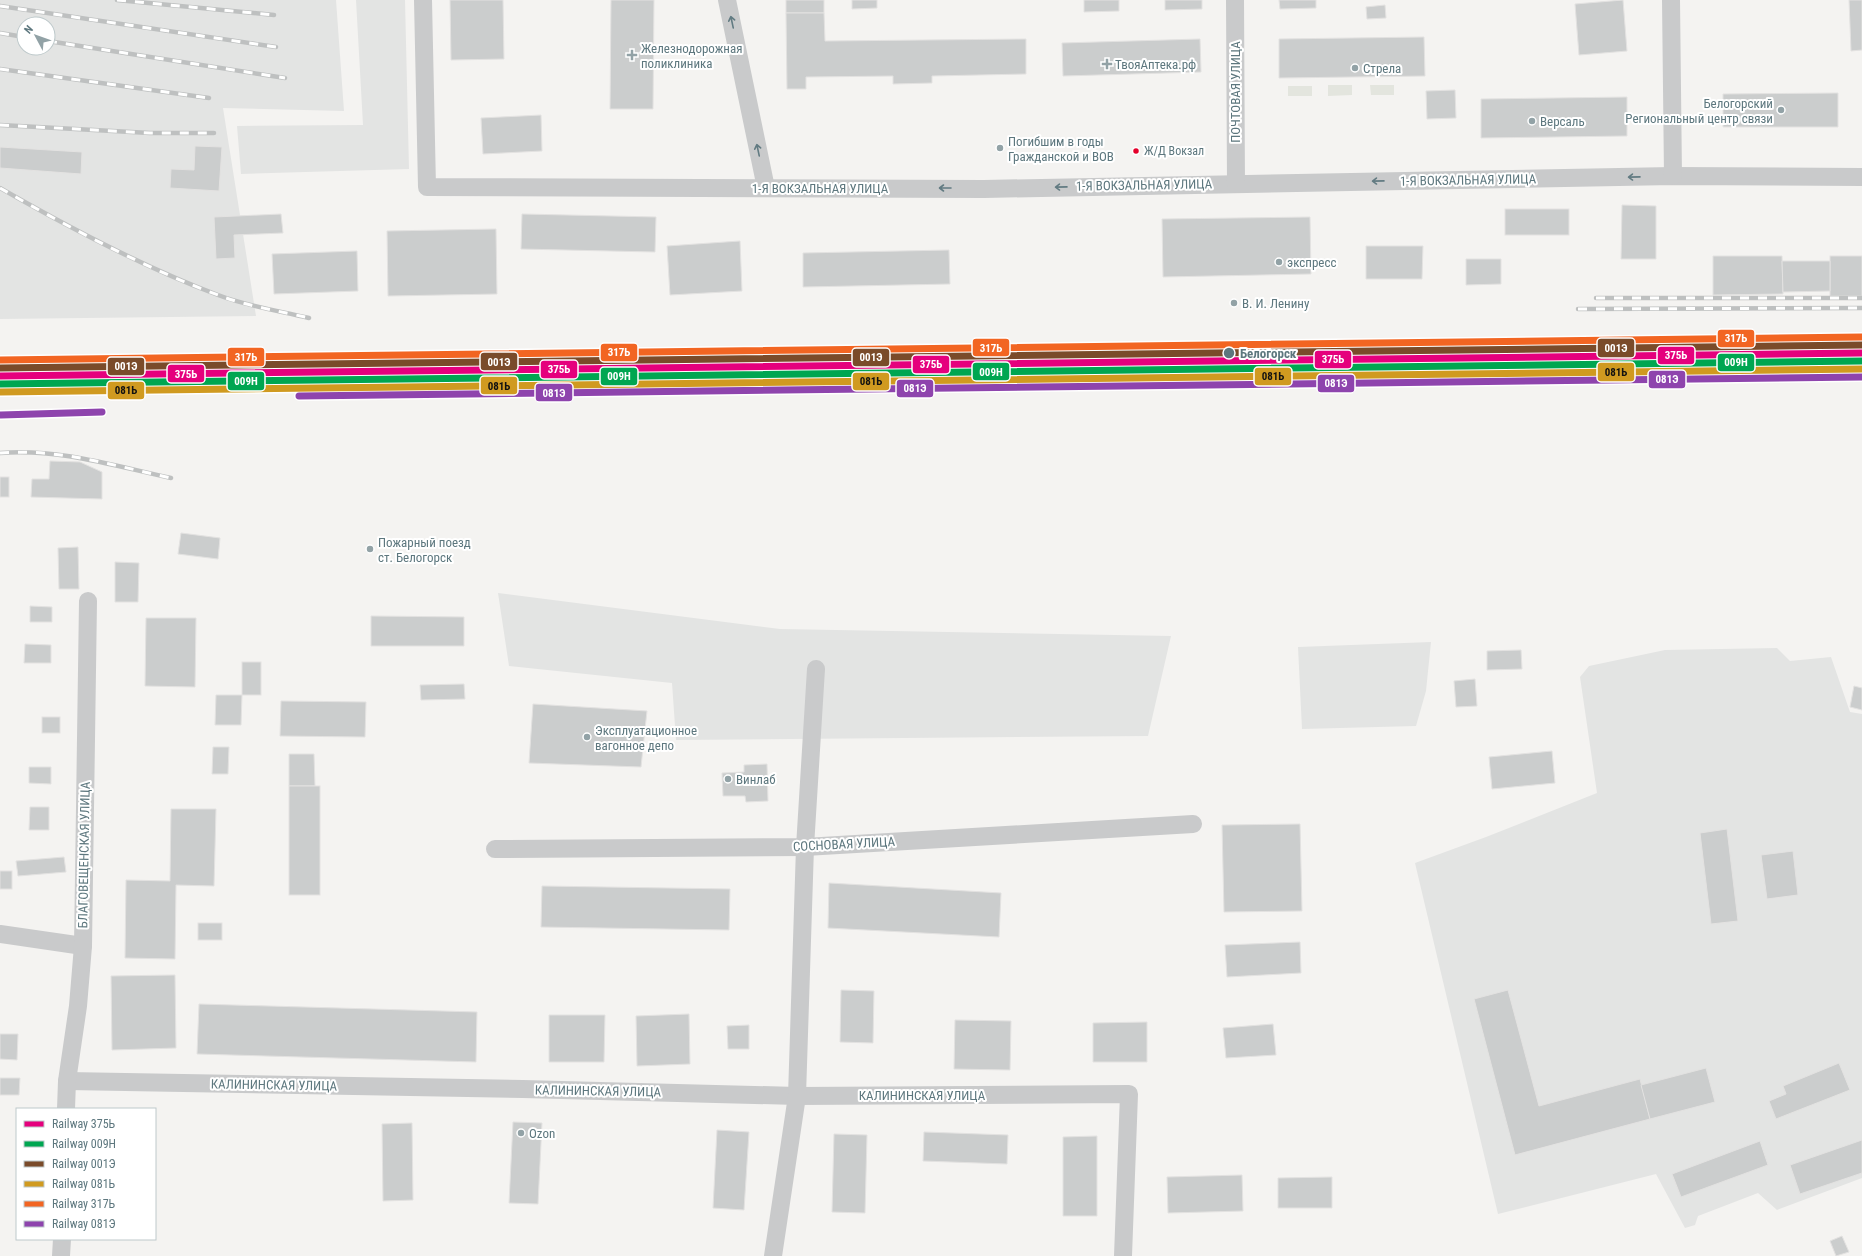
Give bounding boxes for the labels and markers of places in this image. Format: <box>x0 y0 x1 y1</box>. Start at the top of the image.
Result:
place label: Железнодорожная поликлиника <box>641 41 742 71</box>
marker: Железнодорожная поликлиника <box>626 49 638 61</box>
place label: ТвояАптека.рф <box>1115 57 1196 72</box>
marker: ТвояАптека.рф <box>1102 59 1112 69</box>
place label: Стрела <box>1363 61 1401 76</box>
marker: Стрела <box>1350 63 1360 73</box>
place label: Белогорский Региональный центр связи <box>1625 96 1773 126</box>
marker: Белогорский Региональный центр связи <box>1776 105 1786 115</box>
place label: Версаль <box>1540 114 1585 129</box>
marker: Версаль <box>1527 116 1537 126</box>
place label: Погибшим в годы Гражданской и ВОВ <box>1008 134 1114 164</box>
marker: Погибшим в годы Гражданской и ВОВ <box>995 143 1005 153</box>
place label: Ж/Д Вокзал <box>1144 144 1204 158</box>
marker: Ж/Д Вокзал <box>1131 146 1141 156</box>
place label: экспресс <box>1287 255 1336 270</box>
marker: экспресс <box>1274 257 1284 267</box>
place label: В. И. Ленину <box>1242 296 1310 311</box>
marker: В. И. Ленину <box>1229 298 1239 308</box>
marker: Белогорск <box>1222 346 1236 360</box>
place label: Белогорск <box>1240 346 1297 361</box>
place label: Пожарный поезд ст. Белогорск <box>378 535 471 565</box>
marker: Пожарный поезд ст. Белогорск <box>365 544 375 554</box>
place label: Эксплуатационное вагонное депо <box>595 723 697 753</box>
marker: Эксплуатационное вагонное депо <box>582 732 592 742</box>
place label: Винлаб <box>736 772 776 787</box>
marker: Винлаб <box>723 774 733 784</box>
place label: Ozon <box>529 1126 555 1141</box>
marker: Ozon <box>516 1128 526 1138</box>

